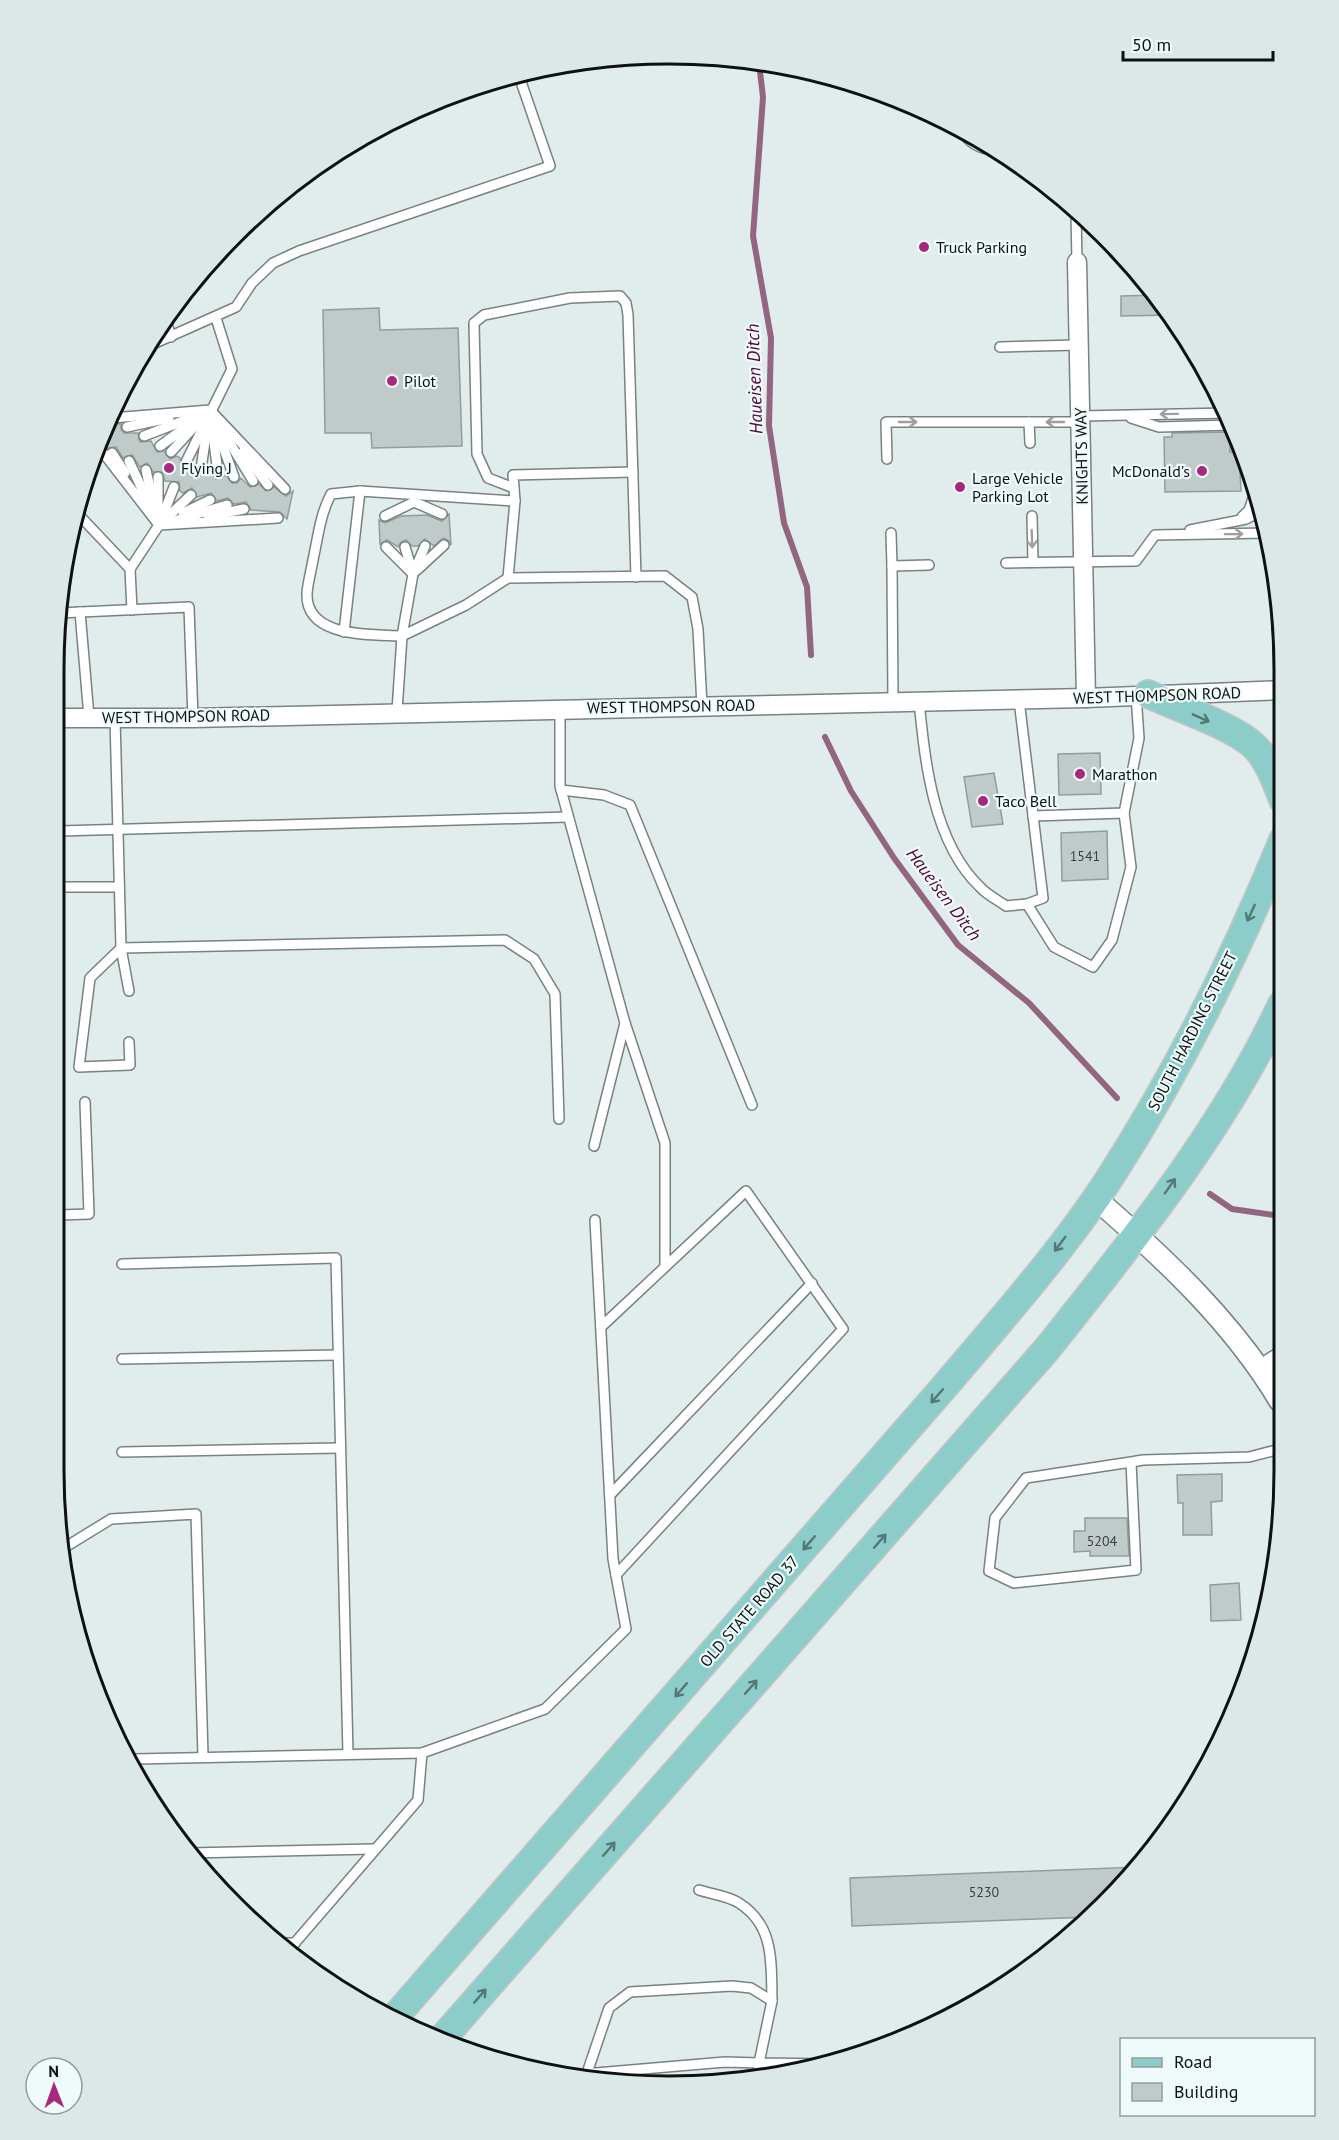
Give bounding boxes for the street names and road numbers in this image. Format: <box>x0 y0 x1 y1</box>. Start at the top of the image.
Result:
street label: KNIGHTS WAY <box>1070 407 1092 505</box>
street label: WEST THOMPSON ROAD <box>1073 682 1241 708</box>
street label: WEST THOMPSON ROAD <box>587 695 755 717</box>
street label: WEST THOMPSON ROAD <box>102 705 270 727</box>
street label: SOUTH HARDING STREET <box>1143 948 1241 1114</box>
street label: OLD STATE ROAD 37 <box>695 1551 803 1671</box>

